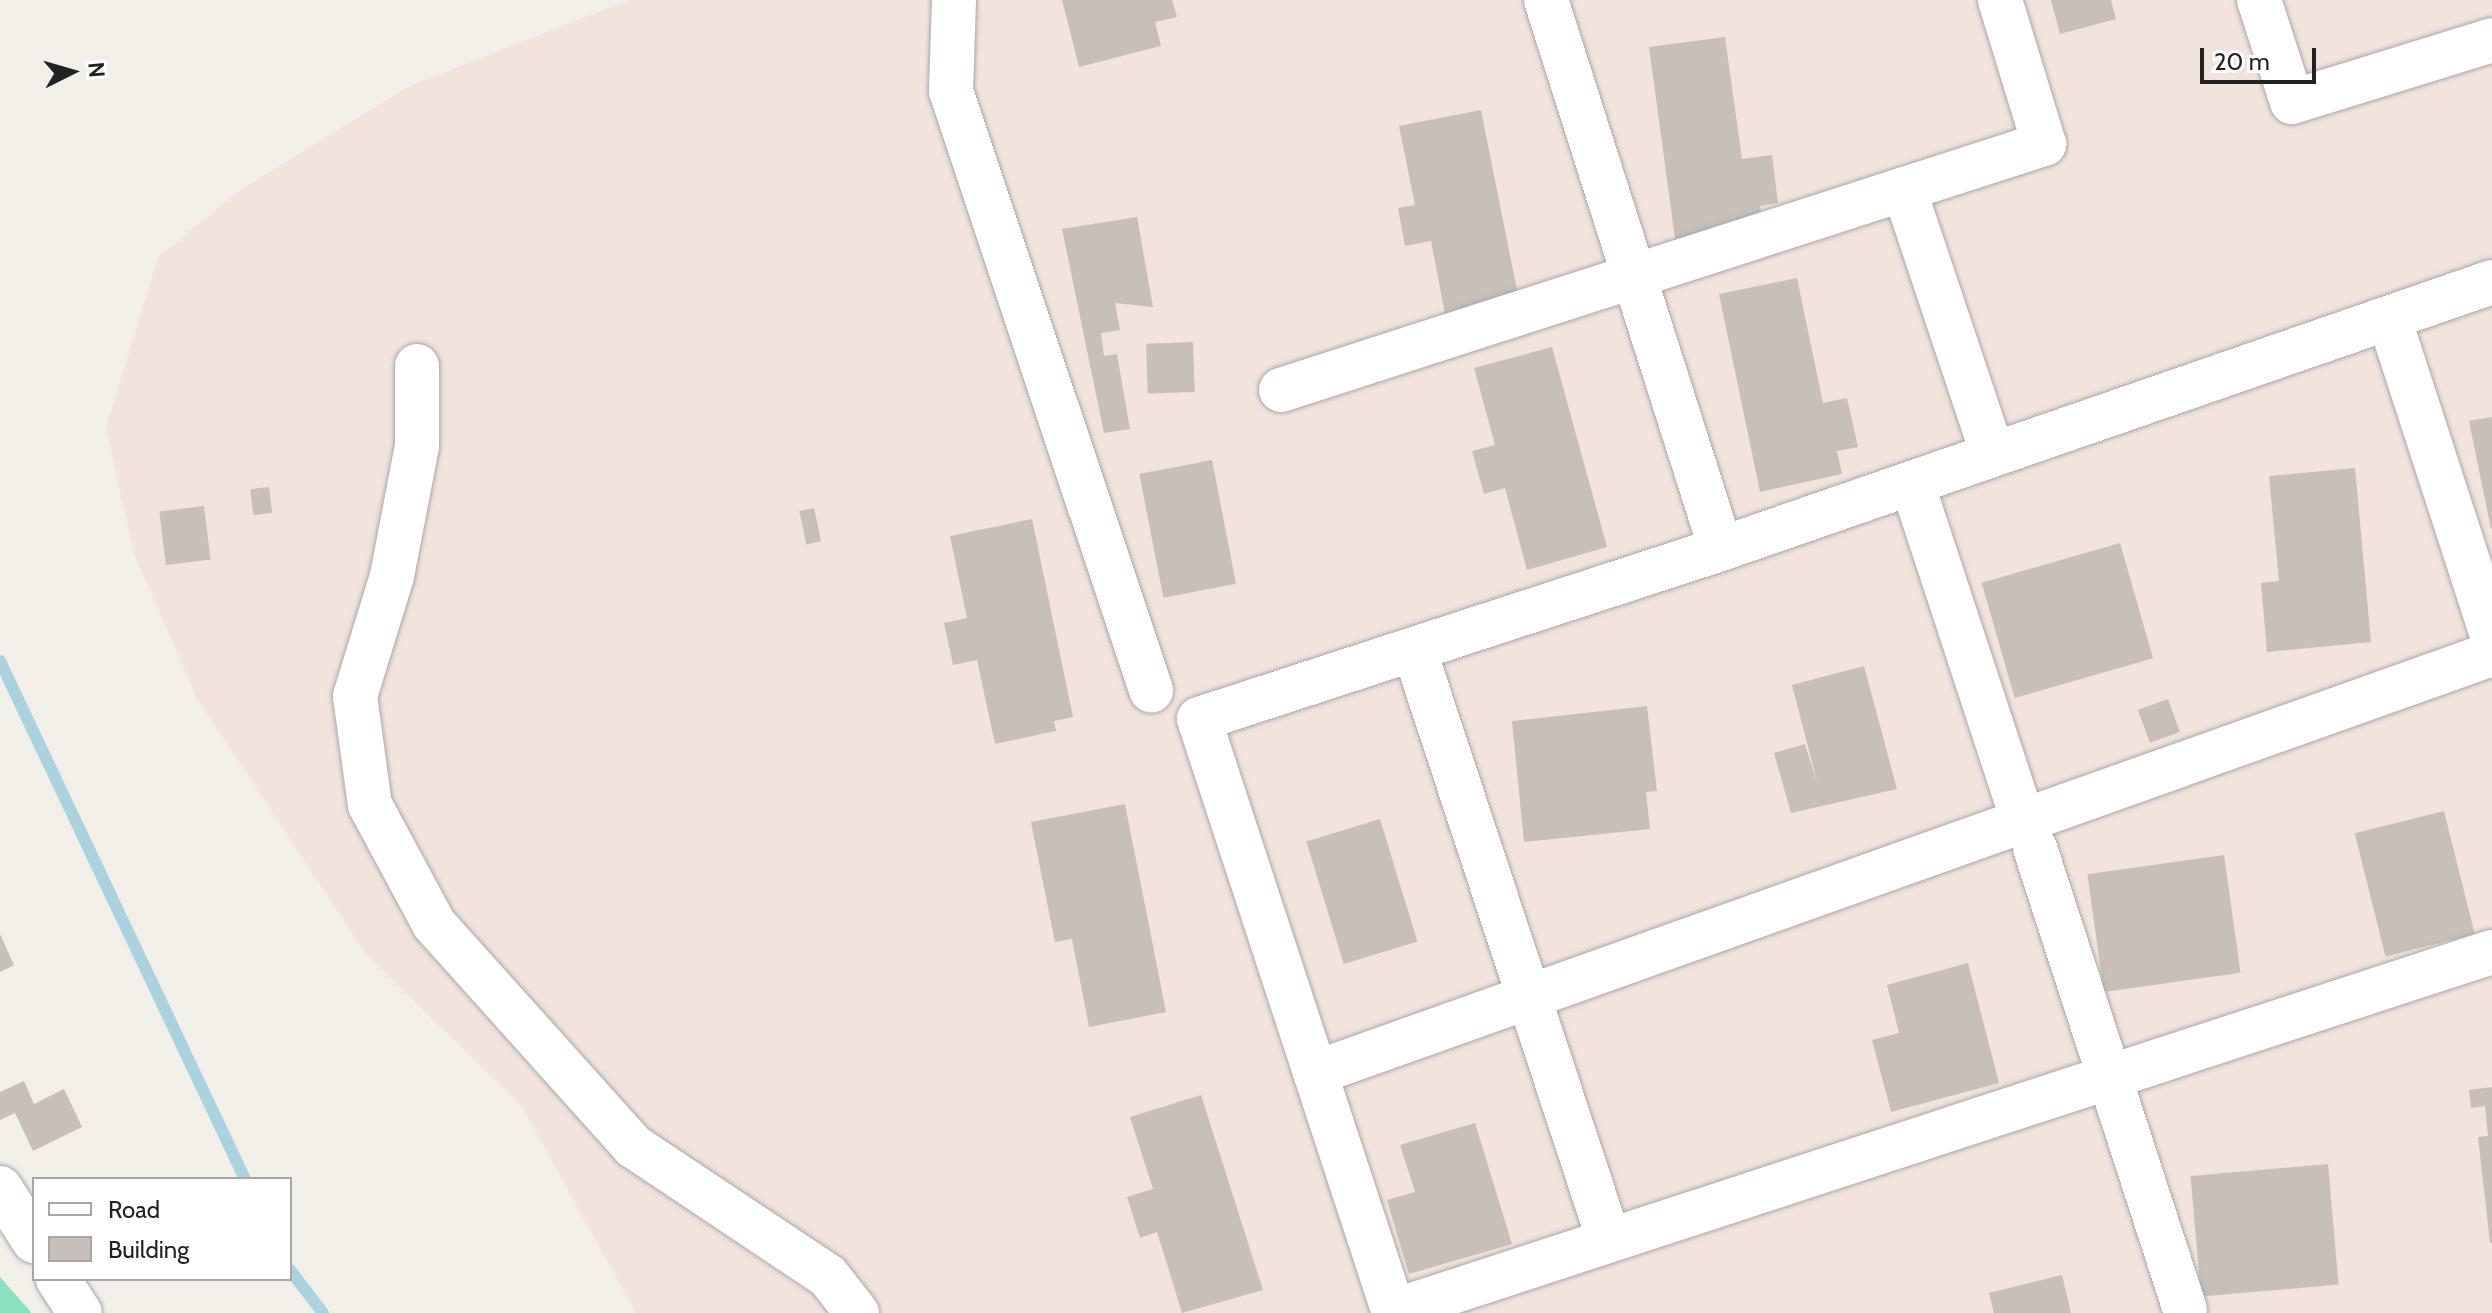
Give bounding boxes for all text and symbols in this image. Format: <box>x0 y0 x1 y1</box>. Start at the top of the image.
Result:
north arrow <box>32 32 112 112</box>
scale bar <box>2204 32 2320 82</box>
text: 20 m <box>2214 47 2270 76</box>
text: N <box>82 61 111 79</box>
legend <box>32 1177 292 1281</box>
text: Road <box>108 1195 160 1224</box>
text: Building <box>108 1235 189 1264</box>

